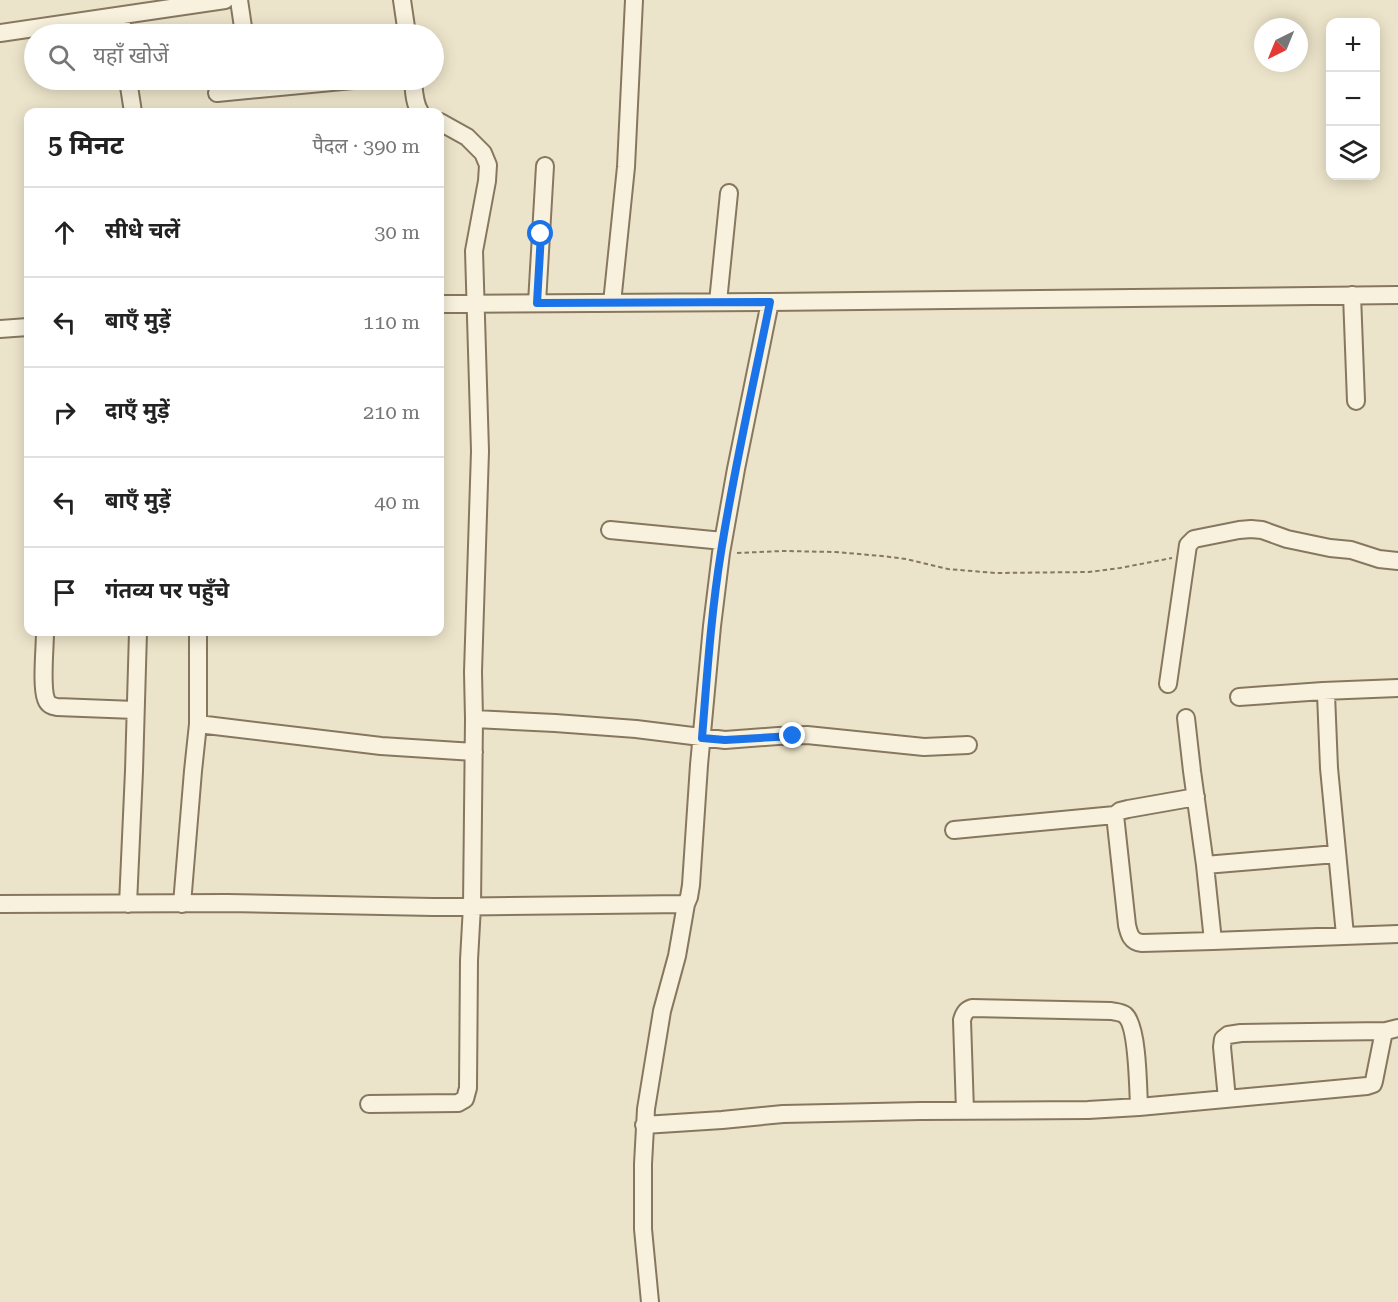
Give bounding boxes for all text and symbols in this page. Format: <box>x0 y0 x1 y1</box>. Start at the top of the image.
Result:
north arrow <box>1254 18 1308 72</box>
map controls <box>1326 18 1380 180</box>
button: + <box>1326 18 1380 72</box>
search box <box>24 24 444 90</box>
icon: search <box>45 41 78 74</box>
text: यहाँ खोजें <box>93 43 169 68</box>
button: − <box>1326 72 1380 126</box>
button: layers <box>1326 126 1380 180</box>
text: 5 मिनट <box>48 130 124 160</box>
text: पैदल · 390 m <box>312 134 420 158</box>
icon: ahead <box>48 216 81 249</box>
text: सीधे चलें <box>105 218 180 243</box>
text: 30 m <box>374 220 420 244</box>
route start <box>527 220 553 246</box>
icon: left <box>48 306 81 339</box>
text: बाएँ मुड़ें <box>105 308 171 333</box>
text: 110 m <box>363 310 420 334</box>
icon: right <box>48 396 81 429</box>
text: दाएँ मुड़ें <box>105 398 170 423</box>
text: 210 m <box>363 400 420 424</box>
icon: left <box>48 486 81 519</box>
text: बाएँ मुड़ें <box>105 488 171 513</box>
text: 40 m <box>374 490 420 514</box>
icon: arrive <box>48 576 81 609</box>
text: गंतव्य पर पहुँचे <box>105 578 229 603</box>
route end <box>779 722 805 748</box>

